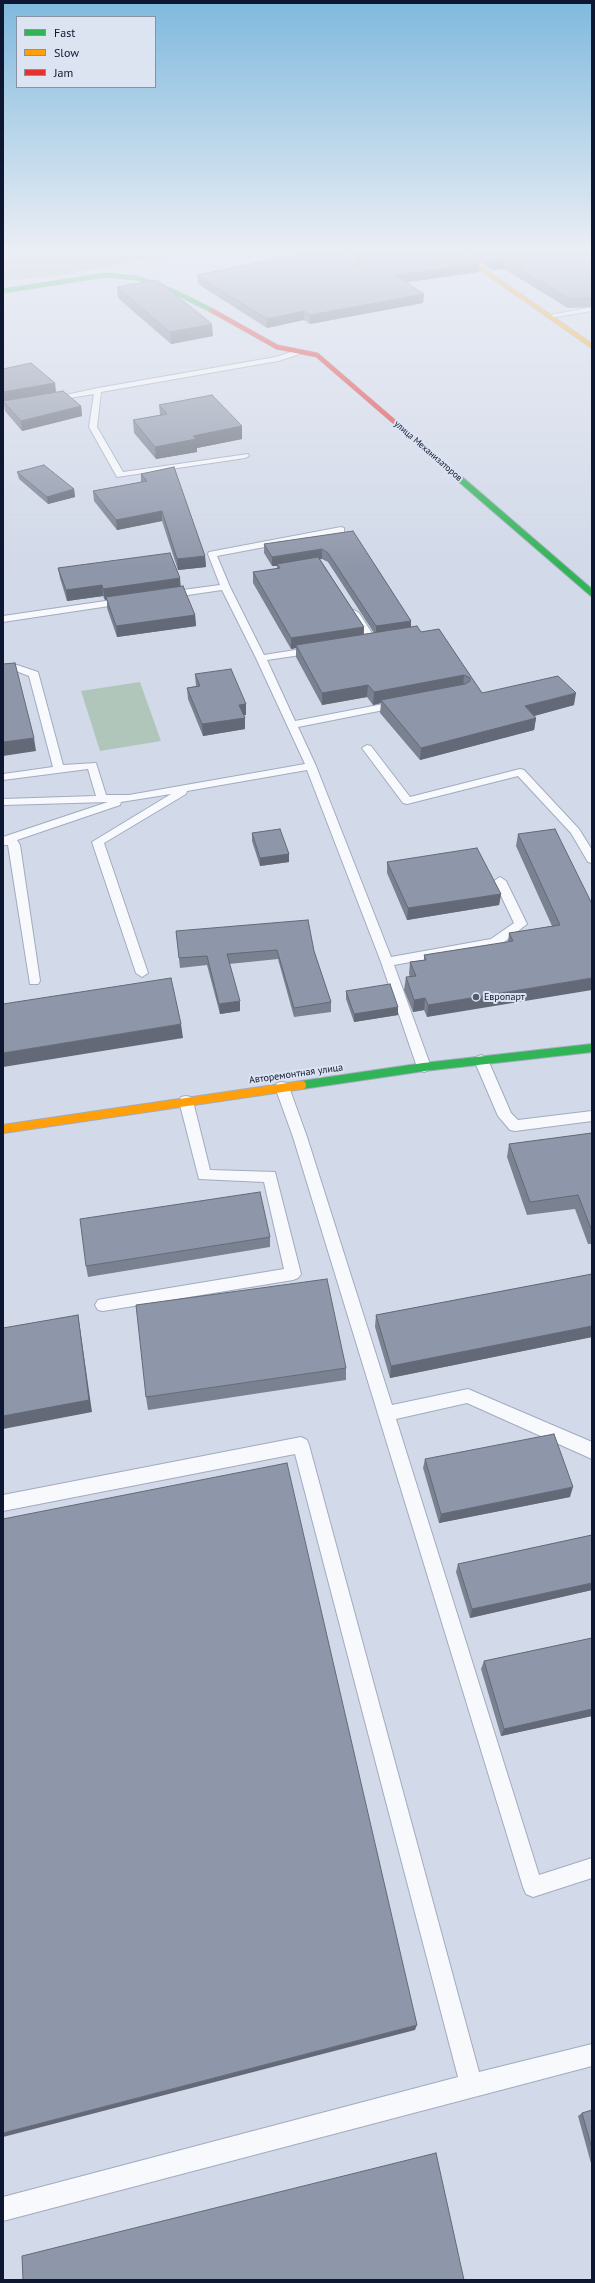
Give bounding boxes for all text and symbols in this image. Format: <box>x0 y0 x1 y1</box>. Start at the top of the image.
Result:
legend <box>16 16 156 88</box>
text: Fast <box>54 25 75 40</box>
text: Slow <box>54 45 79 60</box>
text: Jam <box>54 65 73 80</box>
street label: улица Механизаторов <box>392 419 464 483</box>
place label: Европарт <box>484 991 525 1003</box>
marker: Европарт <box>471 992 481 1002</box>
street label: Авторемонтная улица <box>248 1061 344 1087</box>

